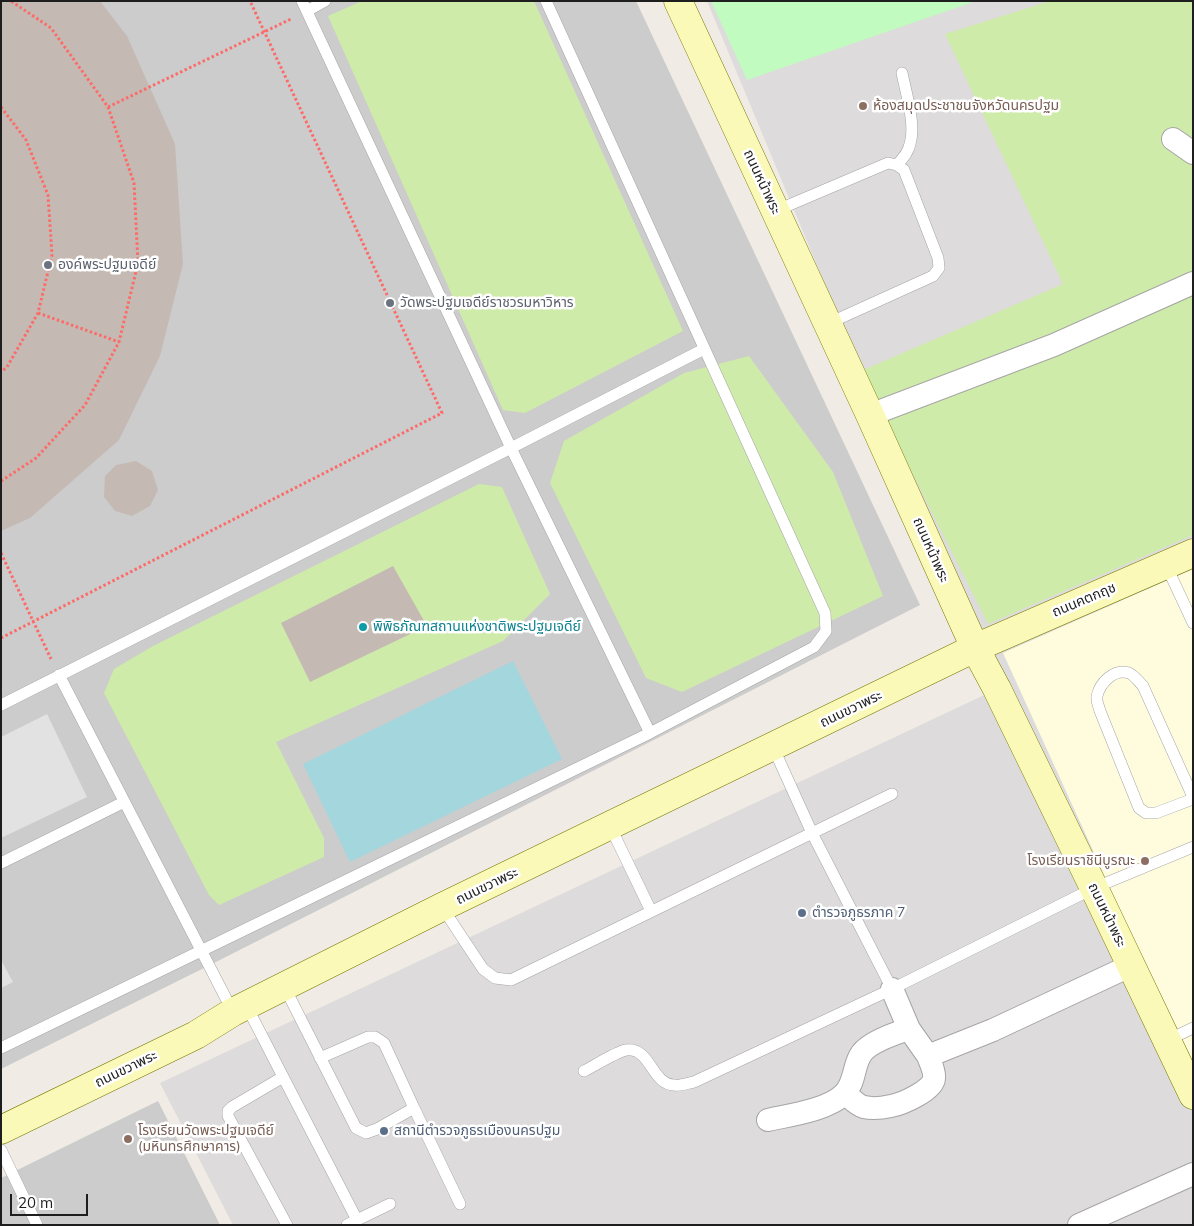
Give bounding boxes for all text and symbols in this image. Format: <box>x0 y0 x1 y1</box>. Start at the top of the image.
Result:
place label: ห้องสมุดประชาชนจังหวัดนครปฐม <box>873 98 1059 114</box>
marker: ห้องสมุดประชาชนจังหวัดนครปฐม <box>857 100 869 112</box>
street label: ถนนหน้าพระ <box>740 147 784 217</box>
place label: องค์พระปฐมเจดีย์ <box>58 257 156 273</box>
marker: องค์พระปฐมเจดีย์ <box>42 259 54 271</box>
place label: วัดพระปฐมเจดีย์ราชวรมหาวิหาร <box>400 295 574 311</box>
marker: วัดพระปฐมเจดีย์ราชวรมหาวิหาร <box>384 297 396 309</box>
street label: ถนนหน้าพระ <box>909 515 953 585</box>
street label: ถนนคตกฤช <box>1050 579 1118 621</box>
place label: พิพิธภัณฑสถานแห่งชาติพระปฐมเจดีย์ <box>373 619 581 635</box>
marker: พิพิธภัณฑสถานแห่งชาติพระปฐมเจดีย์ <box>357 621 369 633</box>
street label: ถนนขวาพระ <box>817 687 885 731</box>
place label: โรงเรียนราชินีบูรณะ <box>1027 853 1135 869</box>
marker: โรงเรียนราชินีบูรณะ <box>1139 855 1151 867</box>
street label: ถนนขวาพระ <box>453 864 521 908</box>
street label: ถนนหน้าพระ <box>1084 880 1130 950</box>
place label: ตำรวจภูธรภาค 7 <box>812 905 905 921</box>
marker: ตำรวจภูธรภาค 7 <box>796 907 808 919</box>
street label: ถนนขวาพระ <box>92 1047 160 1091</box>
place label: โรงเรียนวัดพระปฐมเจดีย์ (มหินทรศึกษาคาร) <box>138 1123 274 1156</box>
place label: สถานีตำรวจภูธรเมืองนครปฐม <box>394 1123 560 1139</box>
marker: สถานีตำรวจภูธรเมืองนครปฐม <box>378 1125 390 1137</box>
marker: โรงเรียนวัดพระปฐมเจดีย์ (มหินทรศึกษาคาร) <box>122 1133 134 1145</box>
scale bar <box>12 1184 90 1216</box>
text: 20 m <box>18 1193 53 1212</box>

